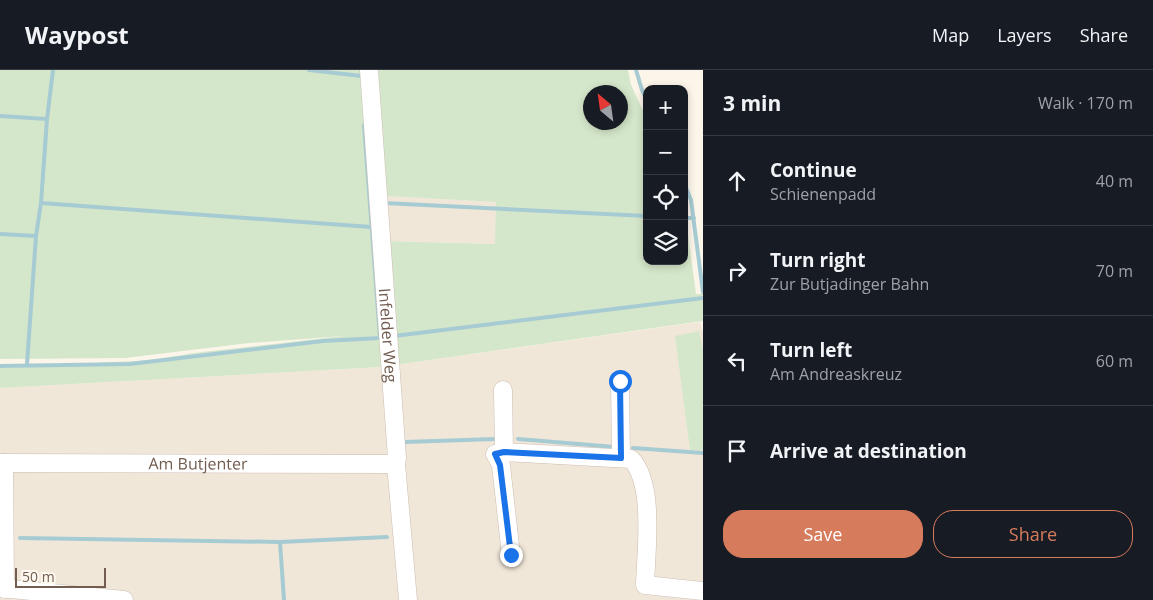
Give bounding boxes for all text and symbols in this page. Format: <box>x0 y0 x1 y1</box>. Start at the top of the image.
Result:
text: Waypost <box>25 18 129 51</box>
text: Map <box>932 23 969 47</box>
text: Layers <box>997 23 1052 47</box>
text: Share <box>1080 23 1128 47</box>
north arrow <box>583 85 628 130</box>
map controls <box>643 85 688 265</box>
button: + <box>643 85 688 130</box>
text: 3 min <box>723 89 781 117</box>
text: Walk · 170 m <box>1038 92 1133 114</box>
button: − <box>643 130 688 175</box>
text: Continue <box>770 157 857 183</box>
icon: ahead <box>723 167 751 195</box>
text: 40 m <box>1096 170 1133 192</box>
button: locate <box>643 175 688 220</box>
text: Schienenpadd <box>770 183 876 205</box>
button: layers <box>643 220 688 265</box>
text: Turn right <box>770 247 865 273</box>
icon: right <box>723 257 751 285</box>
text: 70 m <box>1096 260 1133 282</box>
text: Zur Butjadinger Bahn <box>770 273 929 295</box>
street label: Infelder Weg <box>374 287 403 384</box>
text: Turn left <box>770 337 852 363</box>
icon: left <box>723 347 751 375</box>
text: 60 m <box>1096 350 1133 372</box>
text: Am Andreaskreuz <box>770 363 902 385</box>
route start <box>609 370 632 393</box>
icon: arrive <box>723 437 751 465</box>
text: Arrive at destination <box>770 438 967 464</box>
street label: Am Butjenter <box>148 452 248 475</box>
button: Save <box>723 510 923 558</box>
button: Share <box>933 510 1133 558</box>
route end <box>500 544 523 567</box>
scale bar <box>15 565 106 588</box>
text: 50 m <box>22 567 55 586</box>

